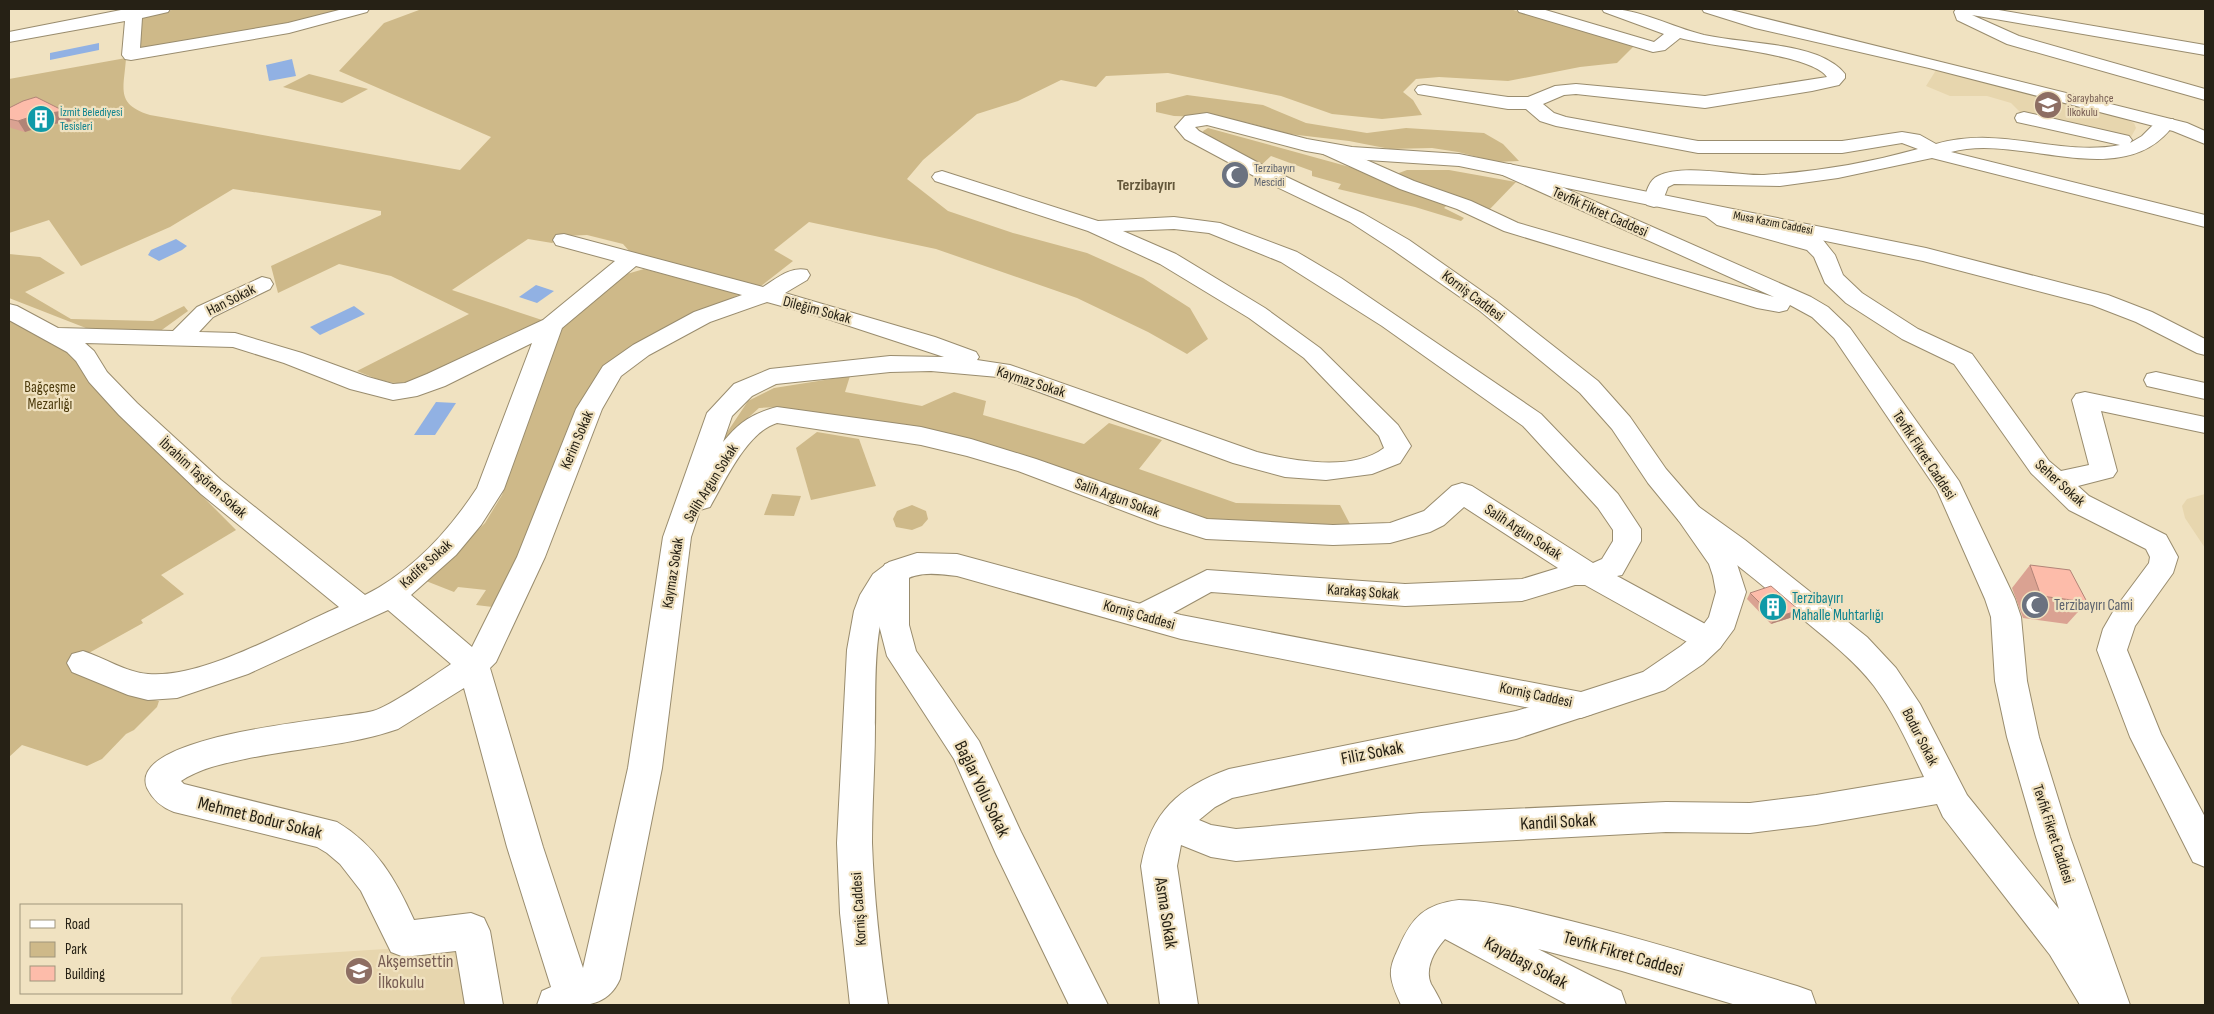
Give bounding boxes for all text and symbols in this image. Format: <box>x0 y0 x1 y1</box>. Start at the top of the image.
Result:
school or university icon: Saraybahçe İlkokulu <box>2033 90 2063 120</box>
place label: Saraybahçe İlkokulu <box>2067 91 2114 120</box>
building icon: İzmit Belediyesi Tesisleri <box>26 104 56 134</box>
place label: İzmit Belediyesi Tesisleri <box>60 105 123 134</box>
mosque icon: Terzibayırı Mescidi <box>1220 160 1250 190</box>
place label: Terzibayırı Mescidi <box>1254 161 1295 190</box>
district label: Terzibayırı <box>1117 176 1175 195</box>
street label: Tevfik Fikret Caddesi <box>1549 182 1651 242</box>
street label: Musa Kazım Caddesi <box>1732 208 1814 238</box>
street label: Korniş Caddesi <box>1438 266 1508 326</box>
street label: Han Sokak <box>203 280 259 320</box>
street label: Dileğim Sokak <box>781 292 853 328</box>
street label: Kaymaz Sokak <box>994 362 1068 402</box>
park label: Bağçeşme Mezarlığı <box>24 378 76 414</box>
street label: Tevfik Fikret Caddesi <box>1888 407 1960 503</box>
street label: Kerim Sokak <box>556 408 598 472</box>
street label: İbrahim Taşören Sokak <box>155 434 251 523</box>
street label: Salih Argun Sokak <box>680 440 743 526</box>
street label: Seher Sokak <box>2031 455 2089 511</box>
street label: Salih Argun Sokak <box>1072 474 1162 522</box>
street label: Salih Argun Sokak <box>1481 500 1565 564</box>
street label: Kadife Sokak <box>396 535 456 592</box>
street label: Kaymaz Sokak <box>658 536 688 610</box>
street label: Karakaş Sokak <box>1327 580 1400 604</box>
place label: Terzibayırı Mahalle Muhtarlığı <box>1792 589 1884 625</box>
mosque icon: Terzibayırı Cami <box>2020 590 2050 620</box>
building icon: Terzibayırı Mahalle Muhtarlığı <box>1758 592 1788 622</box>
street label: Korniş Caddesi <box>1101 596 1177 634</box>
place label: Terzibayırı Cami <box>2054 596 2133 615</box>
street label: Korniş Caddesi <box>1498 678 1574 712</box>
street label: Bodur Sokak <box>1897 705 1943 769</box>
street label: Filiz Sokak <box>1339 737 1405 769</box>
street label: Bağlar Yolu Sokak <box>950 738 1014 841</box>
street label: Tevfik Fikret Caddesi <box>2028 782 2078 886</box>
street label: Mehmet Bodur Sokak <box>196 792 324 844</box>
street label: Kandil Sokak <box>1520 810 1596 834</box>
street label: Korniş Caddesi <box>847 871 871 946</box>
street label: Asma Sokak <box>1150 875 1182 950</box>
legend <box>20 904 182 994</box>
text: Road <box>65 915 90 934</box>
street label: Tevfik Fikret Caddesi <box>1561 927 1685 981</box>
street label: Kayabaşı Sokak <box>1481 932 1571 994</box>
text: Park <box>65 940 87 959</box>
place label: Akşemsettin İlkokulu <box>377 951 453 993</box>
school or university icon: Akşemsettin İlkokulu <box>344 956 374 986</box>
text: Building <box>65 965 105 984</box>

